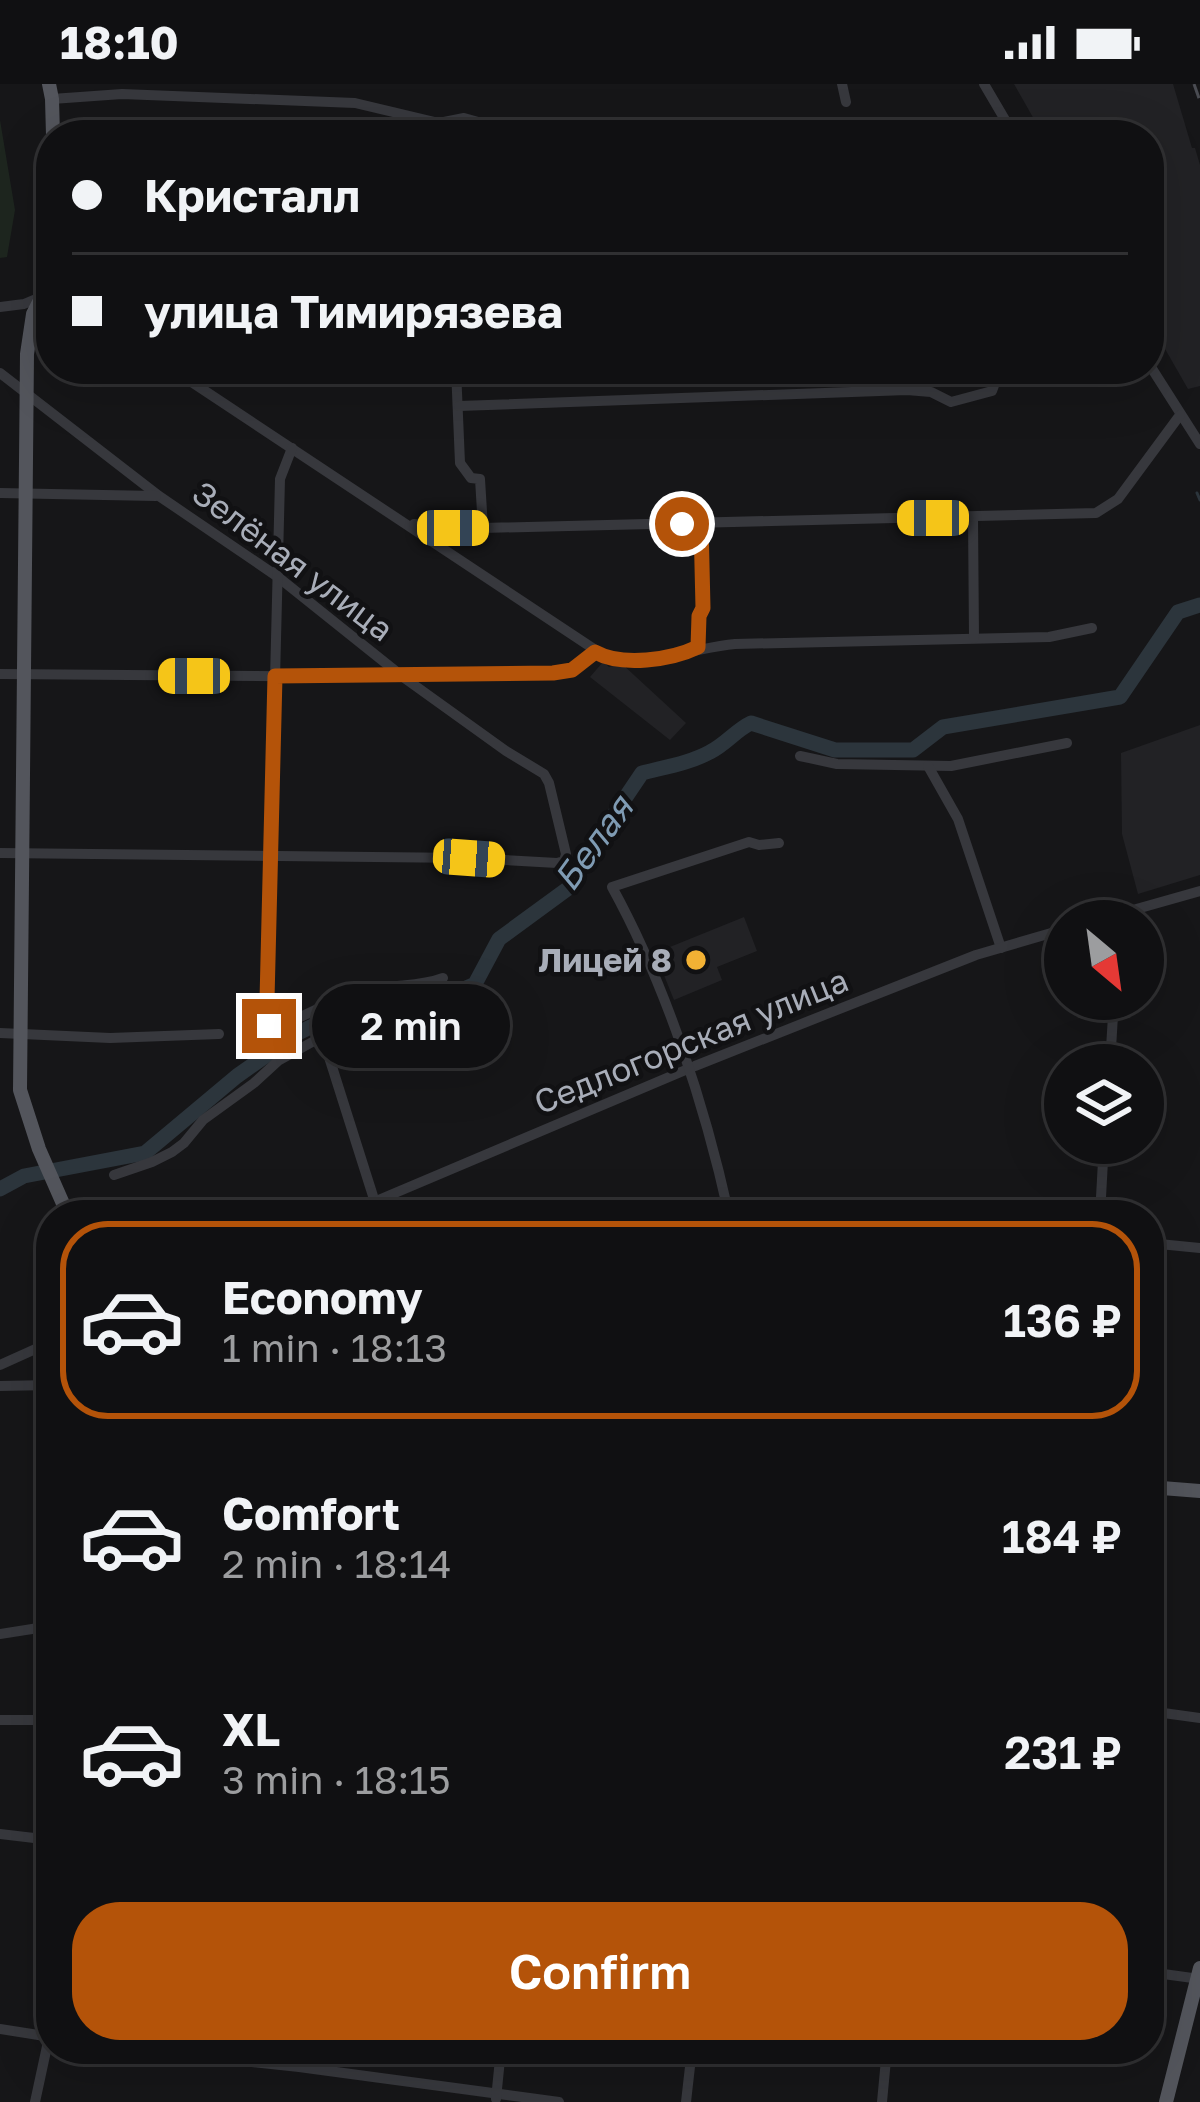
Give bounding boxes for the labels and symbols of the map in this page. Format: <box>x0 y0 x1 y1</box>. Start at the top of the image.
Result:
street label: Зелёная улица <box>185 473 401 649</box>
route start <box>655 497 709 551</box>
car <box>897 500 969 536</box>
car <box>417 510 489 546</box>
car <box>158 658 230 694</box>
water label: Белая <box>544 785 643 898</box>
car <box>432 838 506 878</box>
north arrow <box>1044 900 1164 1020</box>
place label: Лицей 8 <box>538 940 672 979</box>
marker: Лицей 8 <box>683 947 709 973</box>
street label: Седлогорская улица <box>528 960 853 1121</box>
callout: 2 min <box>311 984 509 1068</box>
route end <box>242 999 296 1053</box>

